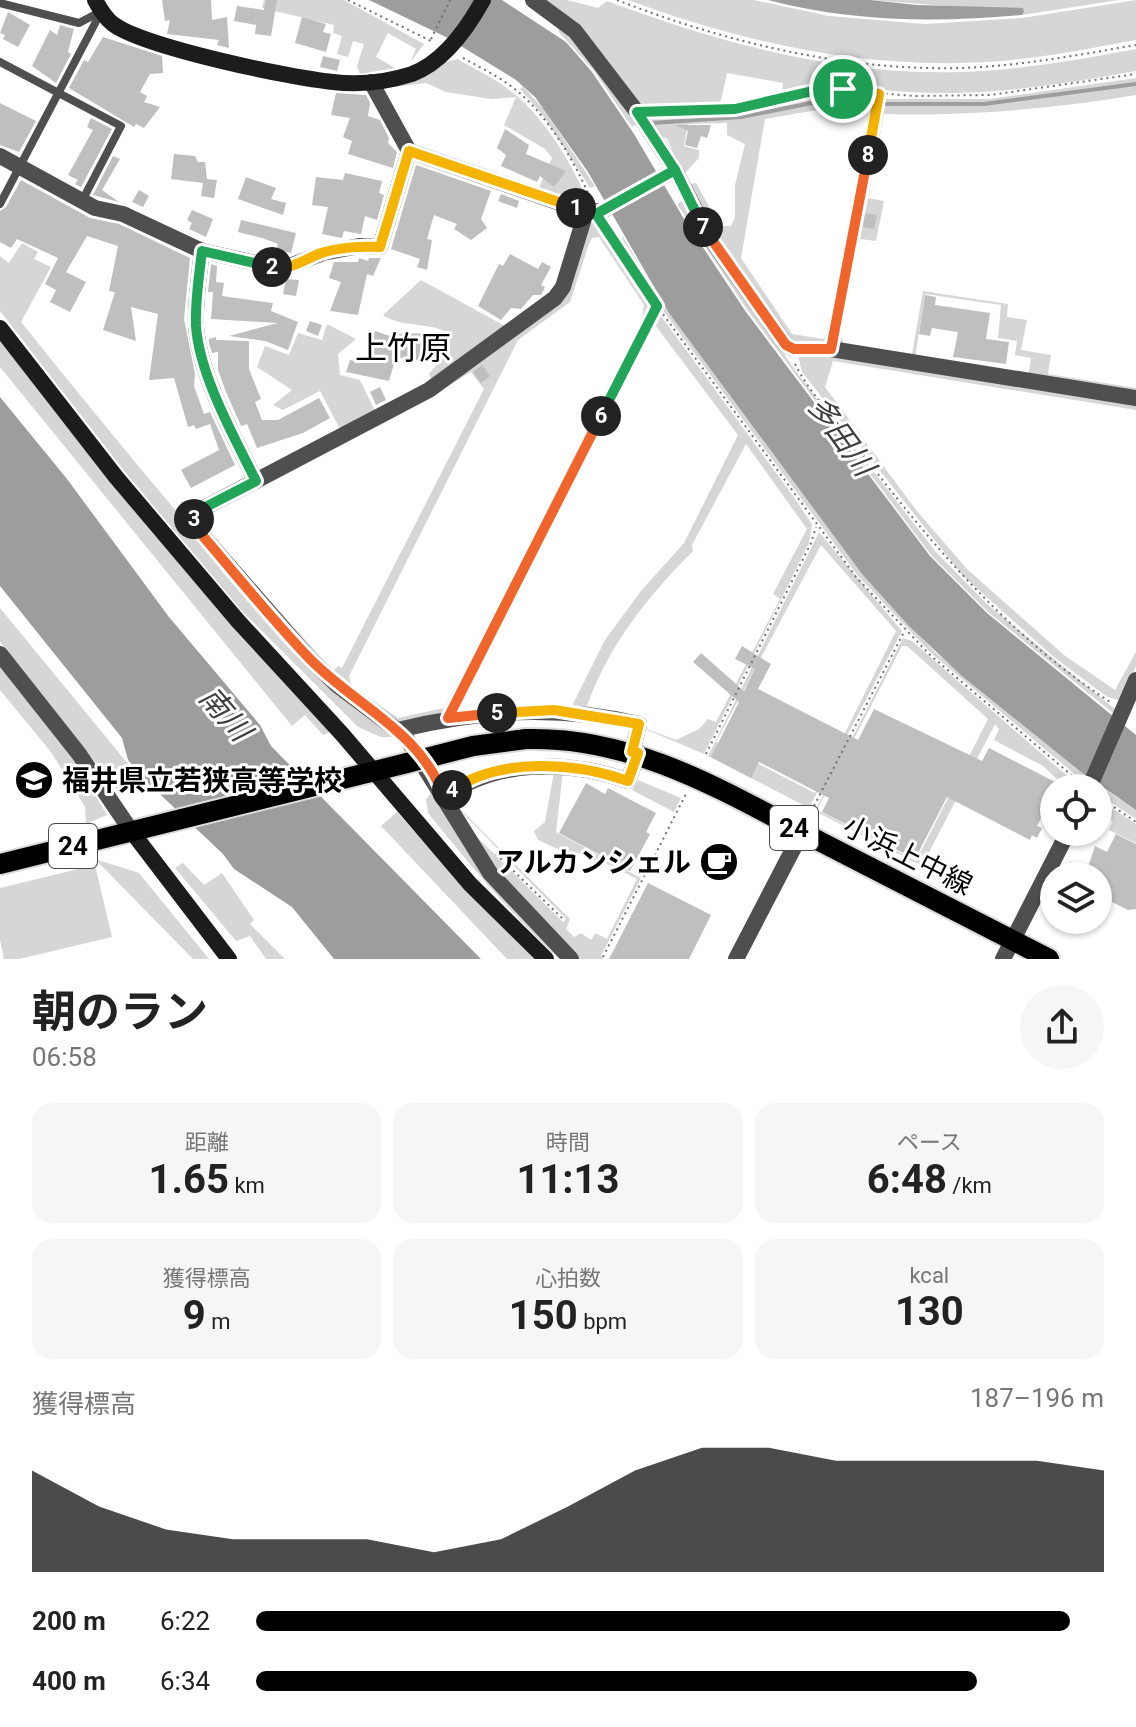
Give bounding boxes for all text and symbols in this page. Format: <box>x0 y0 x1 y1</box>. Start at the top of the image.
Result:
pin <box>809 55 877 123</box>
icon: arrive <box>821 67 865 111</box>
pin: 8 <box>848 135 888 175</box>
text: 8 <box>862 142 874 167</box>
pin: 1 <box>556 188 596 228</box>
text: 1 <box>570 195 582 220</box>
pin: 7 <box>683 207 723 247</box>
text: 7 <box>697 214 709 239</box>
pin: 2 <box>252 247 292 287</box>
text: 2 <box>266 254 278 279</box>
district label: 上竹原 <box>355 329 451 367</box>
water label: 多田川 <box>801 389 884 485</box>
pin: 6 <box>581 396 621 436</box>
text: 6 <box>595 403 607 428</box>
pin: 3 <box>174 499 214 539</box>
text: 3 <box>188 506 200 531</box>
water label: 南川 <box>192 680 260 750</box>
pin: 5 <box>477 693 517 733</box>
text: 5 <box>491 700 503 725</box>
school or university icon: 福井県立若狭高等学校 <box>13 759 55 801</box>
place label: 福井県立若狭高等学校 <box>62 764 342 797</box>
pin: 4 <box>432 770 472 810</box>
map controls <box>1040 774 1112 934</box>
button: locate <box>1040 774 1112 846</box>
text: 4 <box>446 777 458 802</box>
road number: 24 <box>770 806 818 850</box>
street label: 小浜上中線 <box>838 809 978 902</box>
road number: 24 <box>49 824 97 868</box>
cafe icon: アルカンシェル <box>698 841 740 883</box>
place label: アルカンシェル <box>496 846 691 879</box>
button: layers <box>1040 862 1112 934</box>
button: share <box>1020 985 1104 1069</box>
text: 朝のラン <box>32 986 208 1038</box>
text: 06:58 <box>32 1042 97 1072</box>
text: 距離 <box>185 1130 229 1155</box>
text: 時間 <box>546 1130 590 1155</box>
text: ペース <box>897 1130 962 1155</box>
text: 1.65 <box>148 1156 229 1203</box>
text: 11:13 <box>516 1156 620 1203</box>
text: 6:48 <box>867 1156 947 1203</box>
text: km <box>229 1173 265 1198</box>
text: /km <box>947 1173 992 1198</box>
text: kcal <box>909 1263 949 1288</box>
text: 獲得標高 <box>163 1266 251 1291</box>
text: 心拍数 <box>535 1266 601 1291</box>
text: 130 <box>895 1288 964 1335</box>
text: 9 <box>183 1292 206 1339</box>
text: 150 <box>509 1292 578 1339</box>
text: m <box>206 1309 231 1334</box>
text: bpm <box>578 1309 627 1334</box>
text: 187–196 m <box>970 1383 1104 1413</box>
text: 獲得標高 <box>32 1389 136 1419</box>
text: 200 m <box>32 1606 106 1636</box>
text: 6:22 <box>160 1606 210 1636</box>
text: 400 m <box>32 1666 106 1696</box>
text: 6:34 <box>160 1666 210 1696</box>

